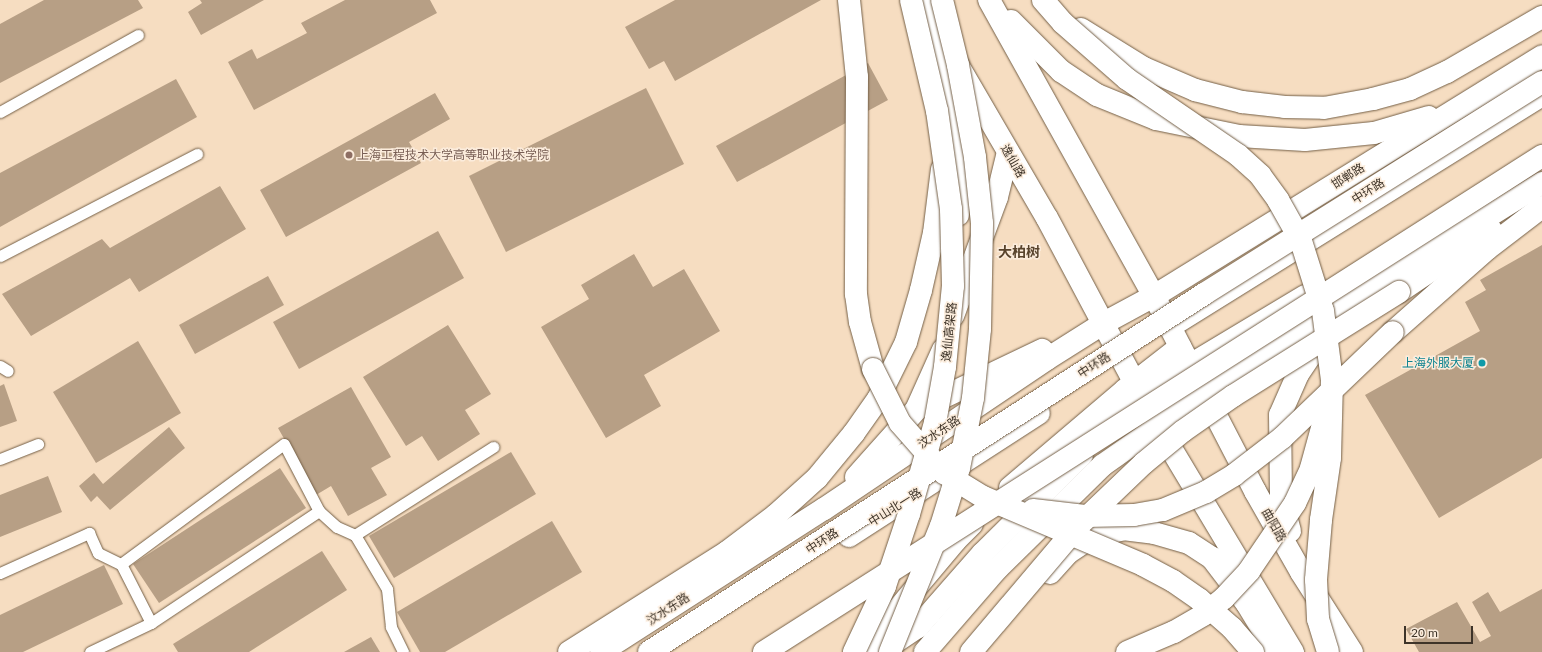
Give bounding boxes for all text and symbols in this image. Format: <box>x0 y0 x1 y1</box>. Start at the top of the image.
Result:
street label: 逸仙路 <box>998 142 1028 180</box>
place label: 上海工程技术大学高等职业技术学院 <box>357 148 549 162</box>
marker: 上海工程技术大学高等职业技术学院 <box>344 150 354 160</box>
street label: 邯郸路 <box>1329 160 1367 192</box>
street label: 中环路 <box>1349 175 1387 207</box>
district label: 大柏树 <box>998 244 1040 260</box>
street label: 逸仙高架路 <box>939 301 959 363</box>
street label: 中环路 <box>1075 349 1113 381</box>
place label: 上海外服大厦 <box>1402 356 1474 370</box>
marker: 上海外服大厦 <box>1477 358 1487 368</box>
street label: 汶水东路 <box>915 413 963 451</box>
street label: 中山北一路 <box>866 485 924 529</box>
street label: 曲阳路 <box>1259 506 1289 544</box>
street label: 中环路 <box>803 525 841 557</box>
street label: 汶水东路 <box>644 590 692 628</box>
scale bar <box>1406 618 1475 644</box>
text: 20 m <box>1411 625 1438 640</box>

